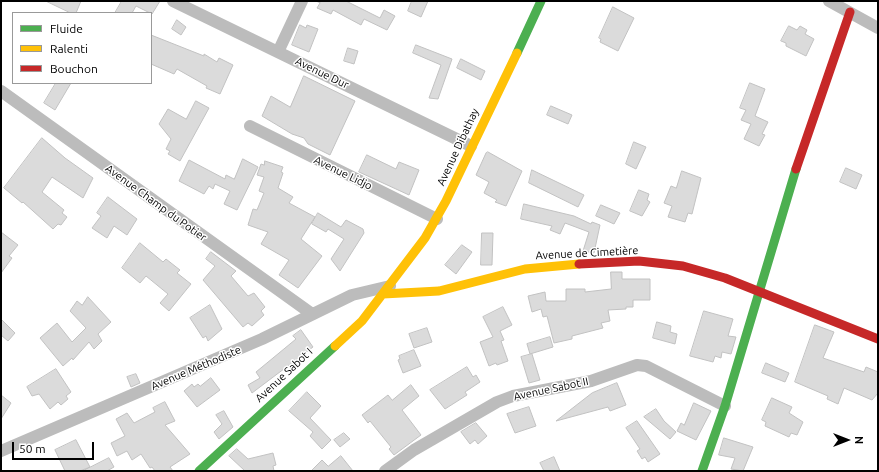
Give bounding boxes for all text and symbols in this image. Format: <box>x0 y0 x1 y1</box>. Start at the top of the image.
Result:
legend <box>12 12 152 84</box>
text: Fluide <box>50 22 83 35</box>
text: Ralenti <box>50 42 88 55</box>
street label: Avenue Dur <box>293 54 351 92</box>
text: Bouchon <box>50 62 98 75</box>
street label: Avenue Dibathay <box>434 106 482 188</box>
street label: Avenue Lidjo <box>312 153 374 193</box>
street label: Avenue Champ du Potier <box>103 162 209 244</box>
street label: Avenue de Cimetière <box>535 244 639 262</box>
street label: Avenue Méthodiste <box>149 343 243 393</box>
street label: Avenue Sabot I <box>253 345 315 405</box>
street label: Avenue Sabot II <box>512 375 590 403</box>
north arrow <box>827 420 867 460</box>
scale bar <box>14 434 96 460</box>
text: N <box>853 436 865 444</box>
text: 50 m <box>19 442 46 455</box>

